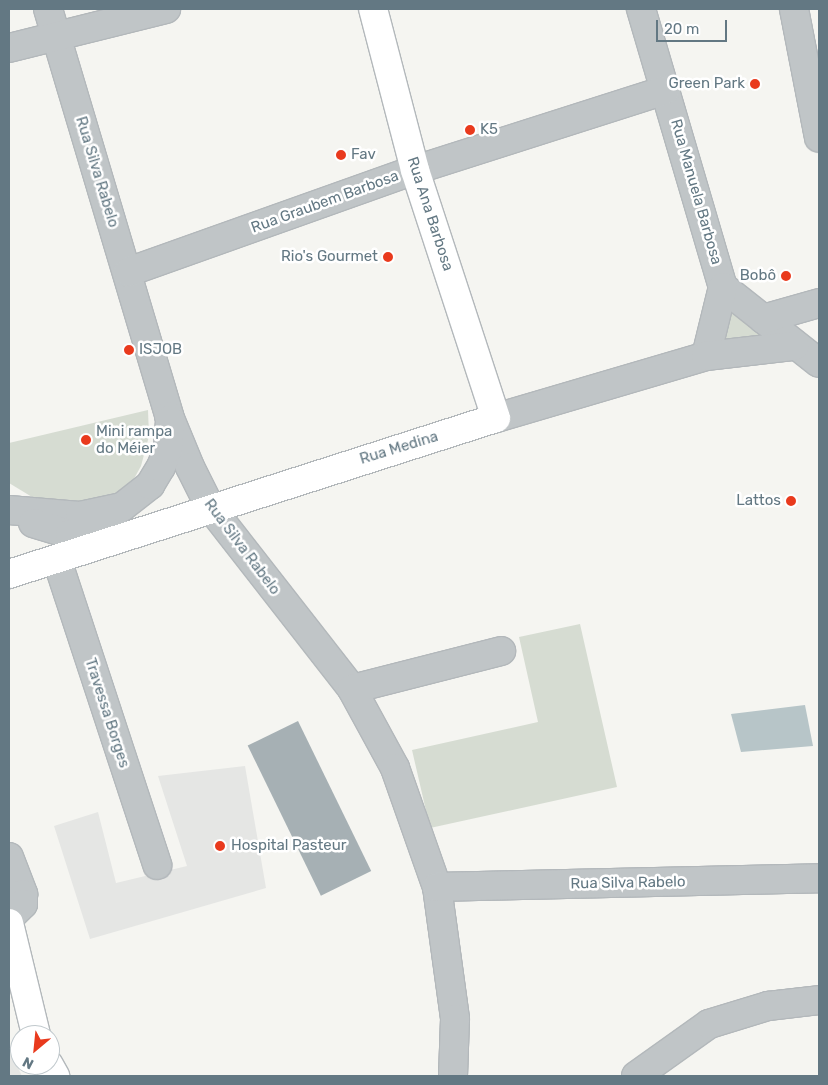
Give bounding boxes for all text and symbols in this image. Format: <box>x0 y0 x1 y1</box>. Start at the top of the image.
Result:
scale bar <box>658 10 729 42</box>
text: 20 m <box>664 20 699 38</box>
place label: Green Park <box>668 75 745 93</box>
marker: Green Park <box>749 78 761 90</box>
street label: Rua Silva Rabelo <box>72 114 122 230</box>
street label: Rua Manuela Barbosa <box>667 117 725 267</box>
place label: K5 <box>480 121 498 139</box>
marker: K5 <box>464 124 476 136</box>
place label: Fav <box>351 146 376 164</box>
marker: Fav <box>335 149 347 161</box>
street label: Rua Ana Barbosa <box>403 154 457 274</box>
street label: Rua Graubem Barbosa <box>249 167 401 237</box>
place label: Rio's Gourmet <box>281 248 378 266</box>
marker: Rio's Gourmet <box>382 251 394 263</box>
place label: Bobô <box>740 267 776 285</box>
marker: Bobô <box>780 270 792 282</box>
place label: ISJOB <box>139 341 182 359</box>
marker: ISJOB <box>123 344 135 356</box>
place label: Mini rampa do Méier <box>96 422 172 457</box>
street label: Rua Medina <box>358 428 440 468</box>
marker: Mini rampa do Méier <box>80 434 92 446</box>
place label: Lattos <box>736 492 781 510</box>
marker: Lattos <box>785 495 797 507</box>
street label: Rua Silva Rabelo <box>200 496 284 598</box>
street label: Travessa Borges <box>81 656 133 770</box>
place label: Hospital Pasteur <box>231 837 346 855</box>
marker: Hospital Pasteur <box>213 839 227 853</box>
street label: Rua Silva Rabelo <box>570 873 686 893</box>
north arrow <box>10 1025 60 1075</box>
text: N <box>20 1053 37 1073</box>

